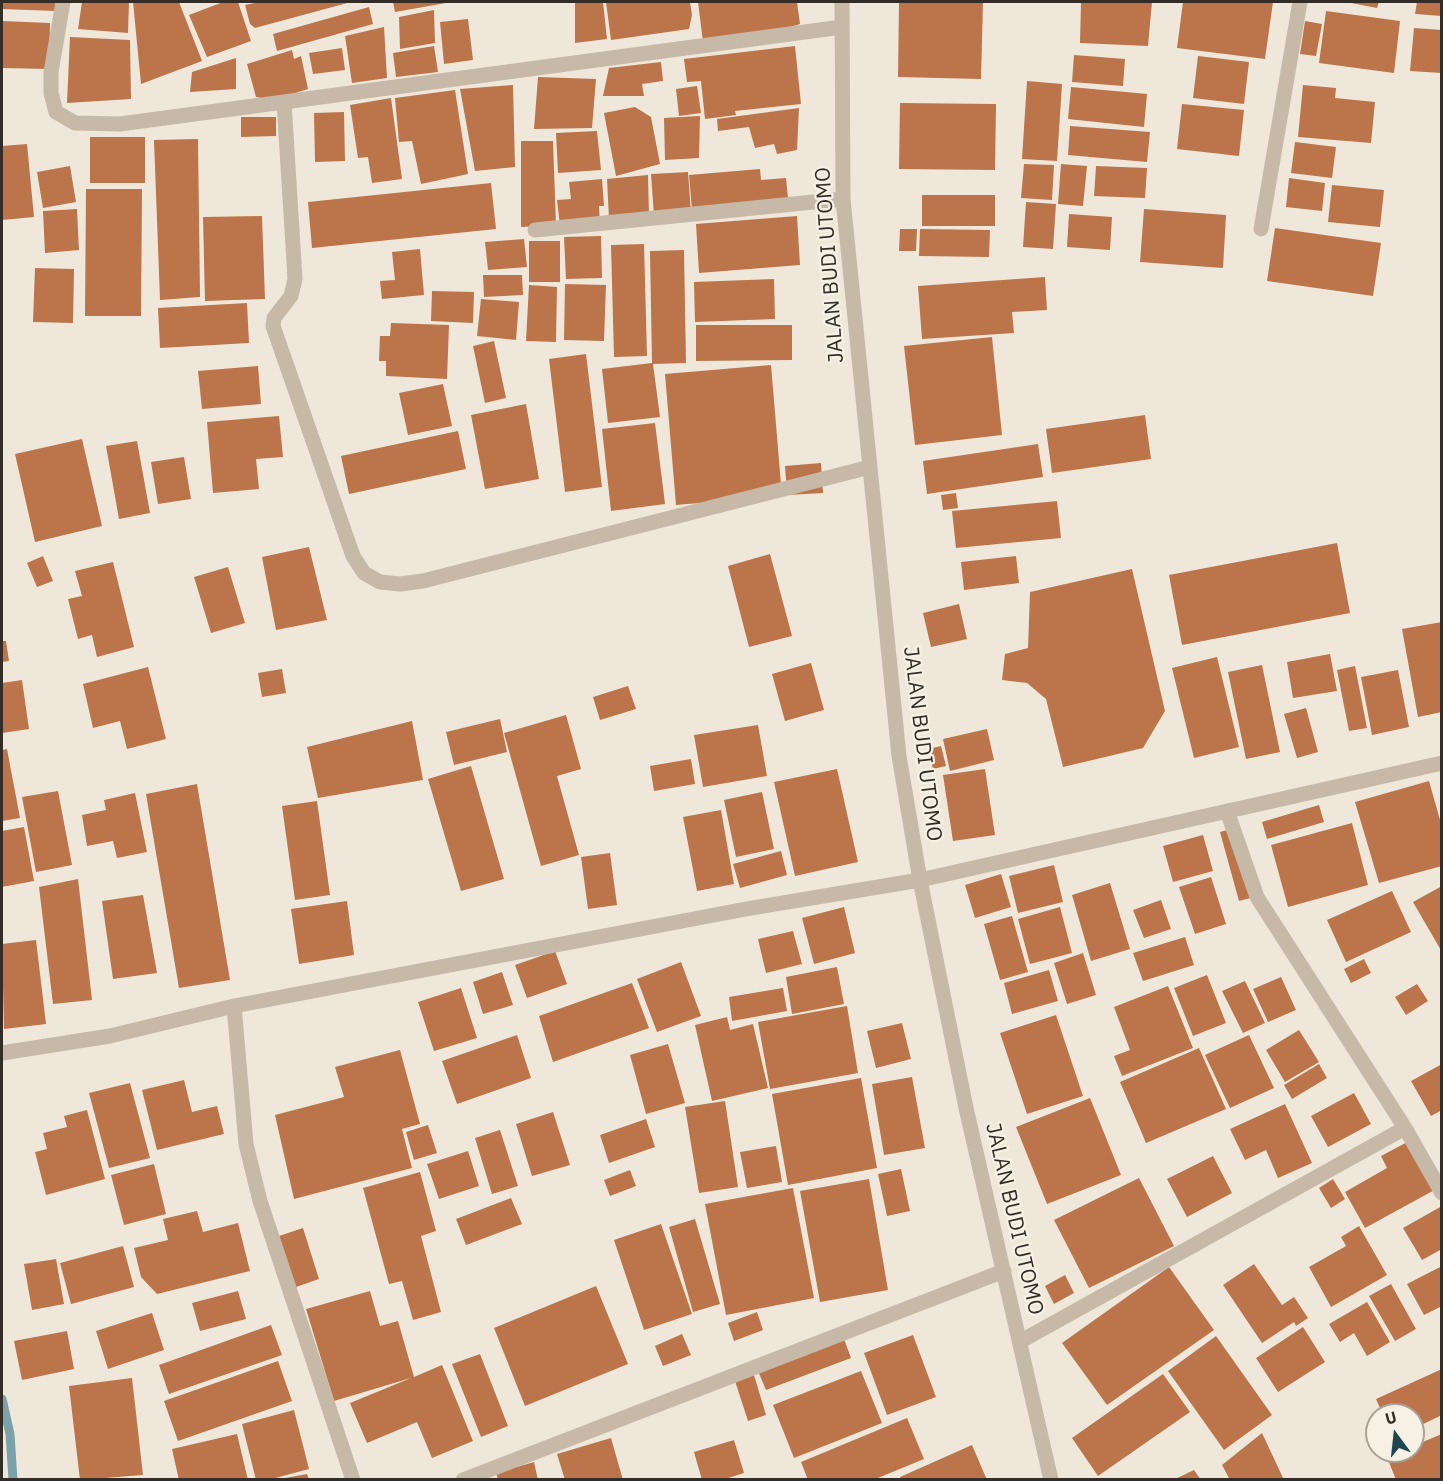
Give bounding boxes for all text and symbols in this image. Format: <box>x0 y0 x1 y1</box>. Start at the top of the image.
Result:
street label: JALAN BUDI UTOMO <box>811 166 849 364</box>
street label: JALAN BUDI UTOMO <box>898 645 946 843</box>
street label: JALAN BUDI UTOMO <box>980 1121 1048 1317</box>
north arrow <box>1365 1403 1425 1463</box>
text: U <box>1383 1406 1399 1429</box>

